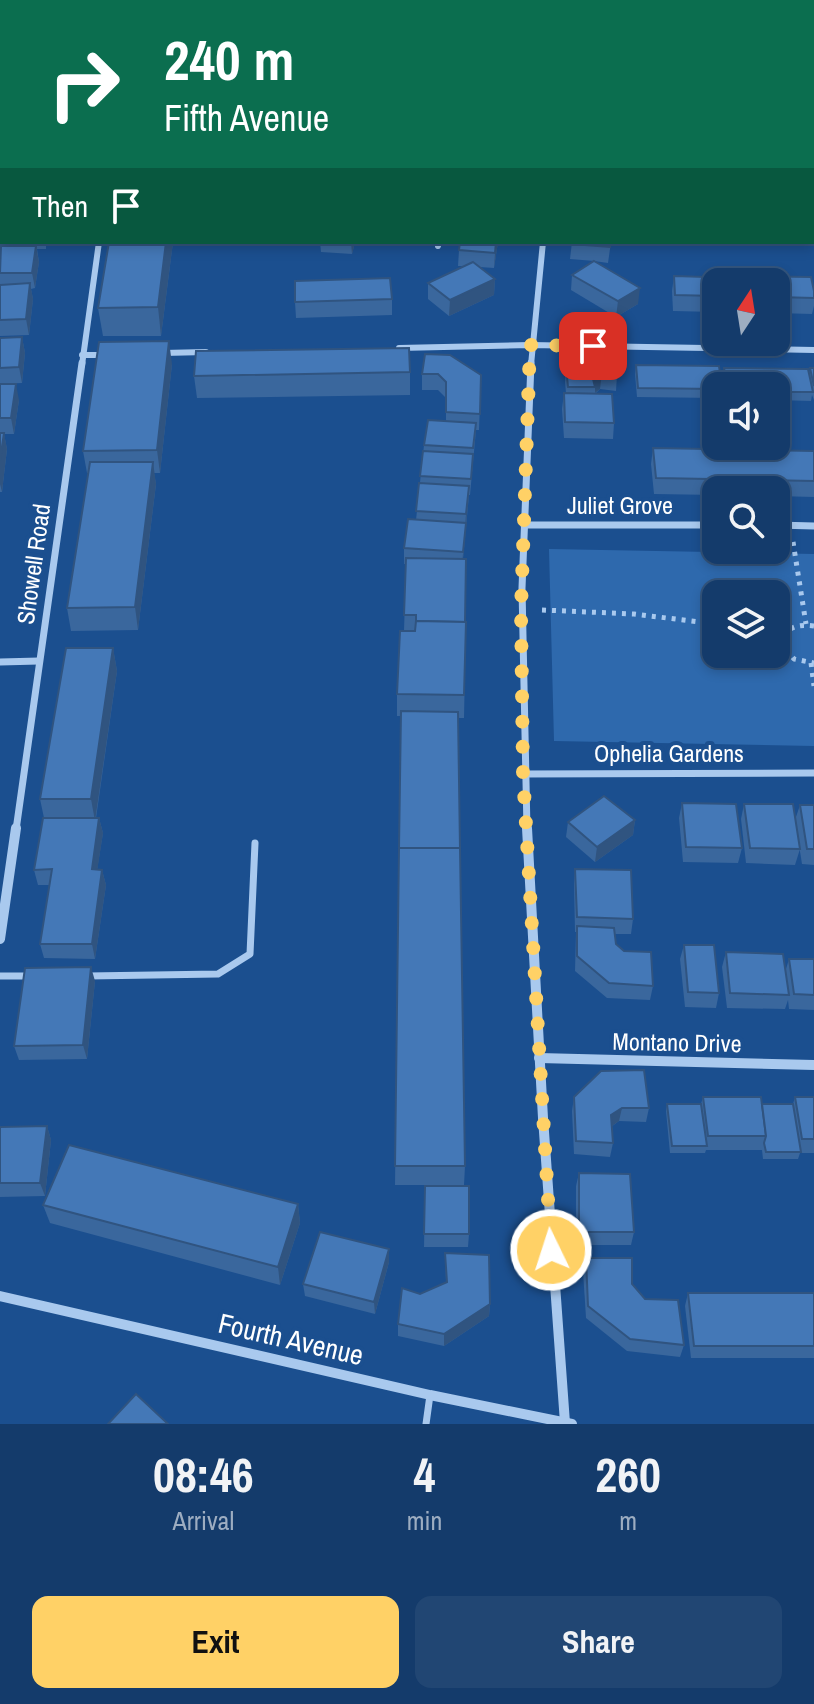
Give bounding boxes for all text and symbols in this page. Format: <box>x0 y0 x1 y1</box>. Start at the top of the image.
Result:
text: 240 m <box>164 22 294 97</box>
icon: right <box>32 32 136 136</box>
text: Fifth Avenue <box>164 94 329 142</box>
icon: arrive <box>104 184 148 228</box>
text: Then <box>32 186 88 226</box>
north arrow <box>702 268 790 356</box>
map controls <box>702 268 790 668</box>
pin <box>559 312 627 380</box>
icon: arrive <box>571 324 615 368</box>
button: sound <box>702 372 790 460</box>
button: search <box>702 476 790 564</box>
street label: Juliet Grove <box>567 489 673 521</box>
street label: Showell Road <box>9 502 57 626</box>
button: layers <box>702 580 790 668</box>
street label: Ophelia Gardens <box>594 737 744 769</box>
street label: Montano Drive <box>612 1025 742 1059</box>
position arrow <box>509 1208 593 1292</box>
street label: Fourth Avenue <box>215 1304 367 1374</box>
text: 08:46 <box>153 1442 254 1507</box>
text: 4 <box>414 1442 435 1507</box>
text: 260 <box>595 1442 661 1507</box>
text: Arrival <box>173 1503 234 1538</box>
text: min <box>407 1503 442 1538</box>
text: m <box>619 1503 637 1538</box>
button: Exit <box>32 1596 399 1688</box>
button: Share <box>415 1596 782 1688</box>

